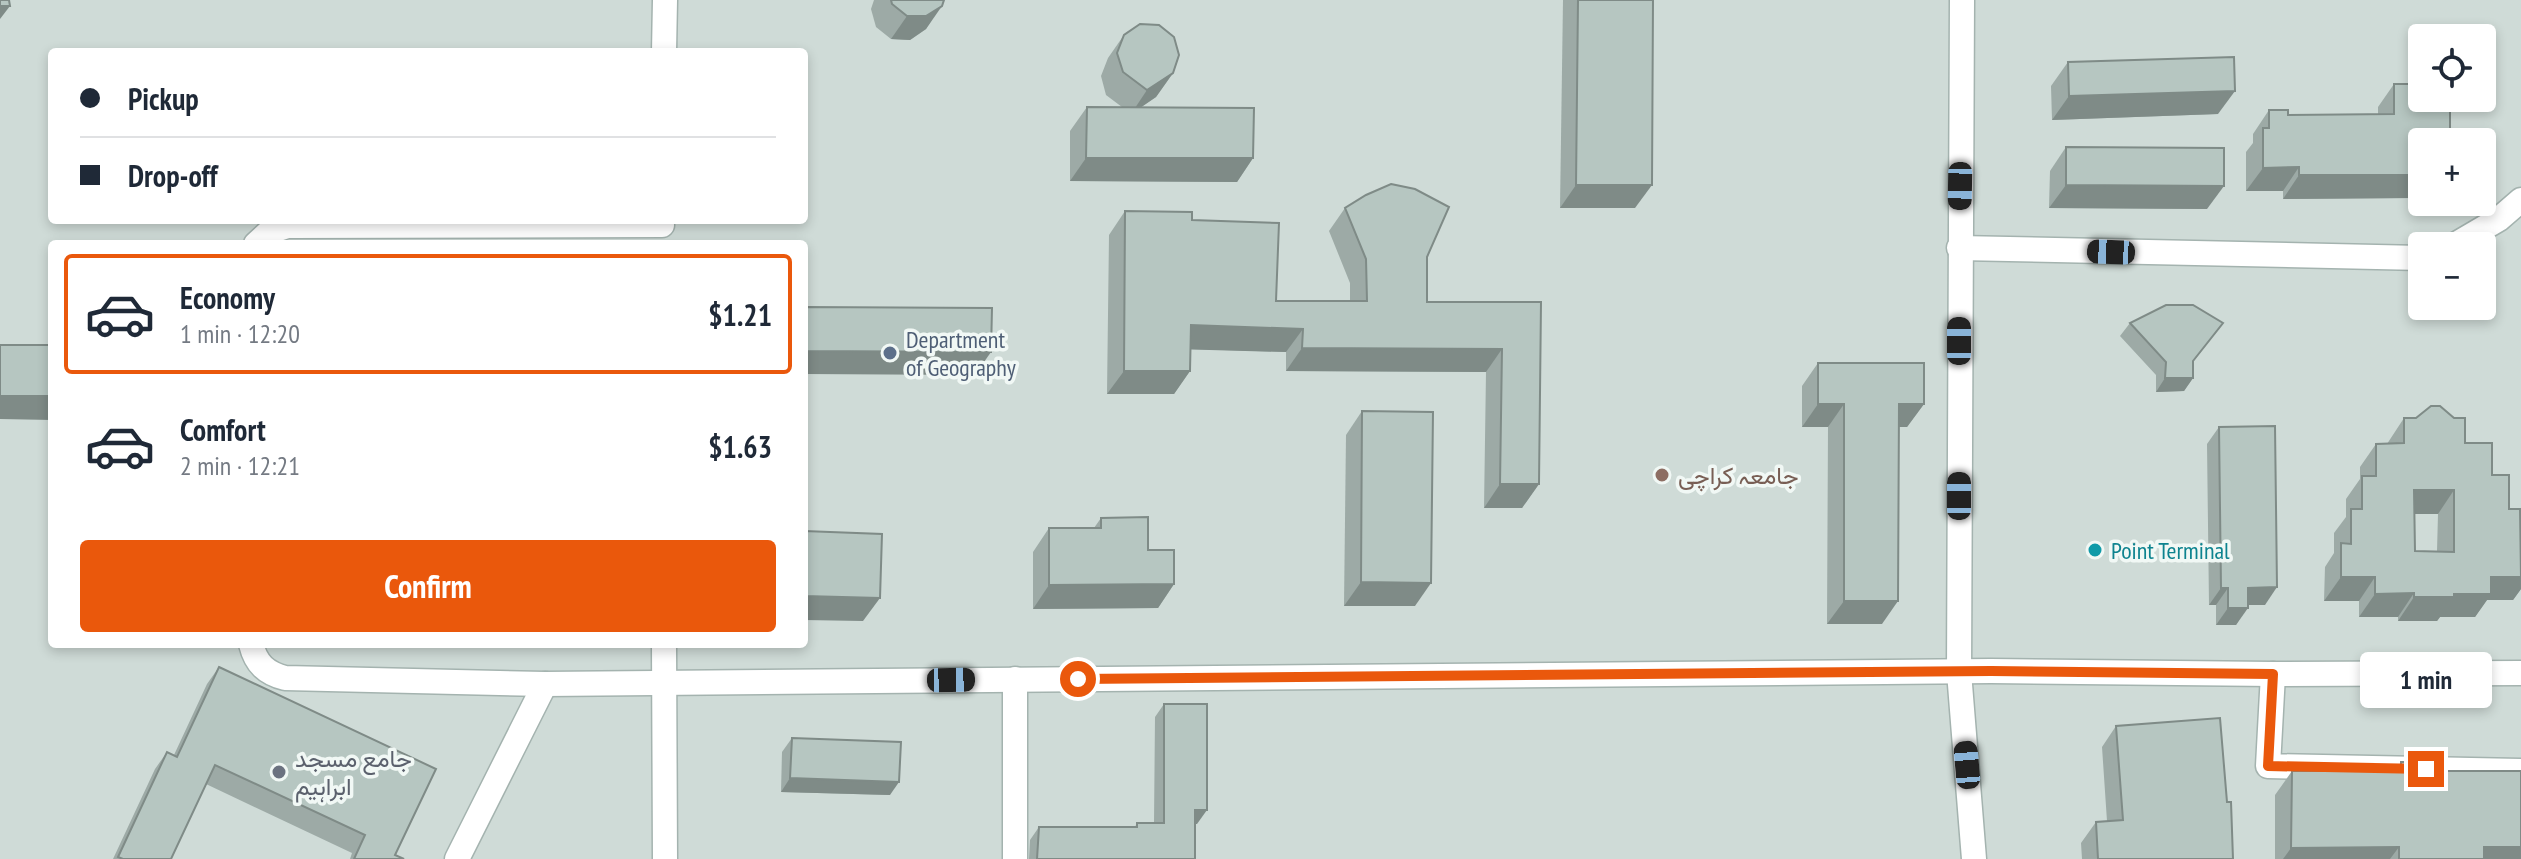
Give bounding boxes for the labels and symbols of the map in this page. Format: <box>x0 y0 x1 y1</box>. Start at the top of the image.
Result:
car <box>1948 162 1972 210</box>
car <box>2087 239 2135 265</box>
car <box>1947 317 1971 365</box>
place label: Department of Geography <box>906 324 1016 383</box>
marker: Department of Geography <box>881 344 899 362</box>
place label: جامعہ کراچی <box>1678 460 1799 492</box>
marker: جامعہ کراچی <box>1653 466 1671 484</box>
car <box>1947 472 1971 520</box>
place label: Point Terminal <box>2111 535 2230 566</box>
marker: Point Terminal <box>2086 541 2104 559</box>
callout: 1 min <box>2360 653 2492 709</box>
route start <box>1060 661 1096 697</box>
car <box>927 668 975 692</box>
car <box>1953 740 1981 790</box>
place label: جامع مسجد ابراہیم <box>295 743 412 803</box>
route end <box>2408 751 2444 787</box>
marker: جامع مسجد ابراہیم <box>270 763 288 781</box>

